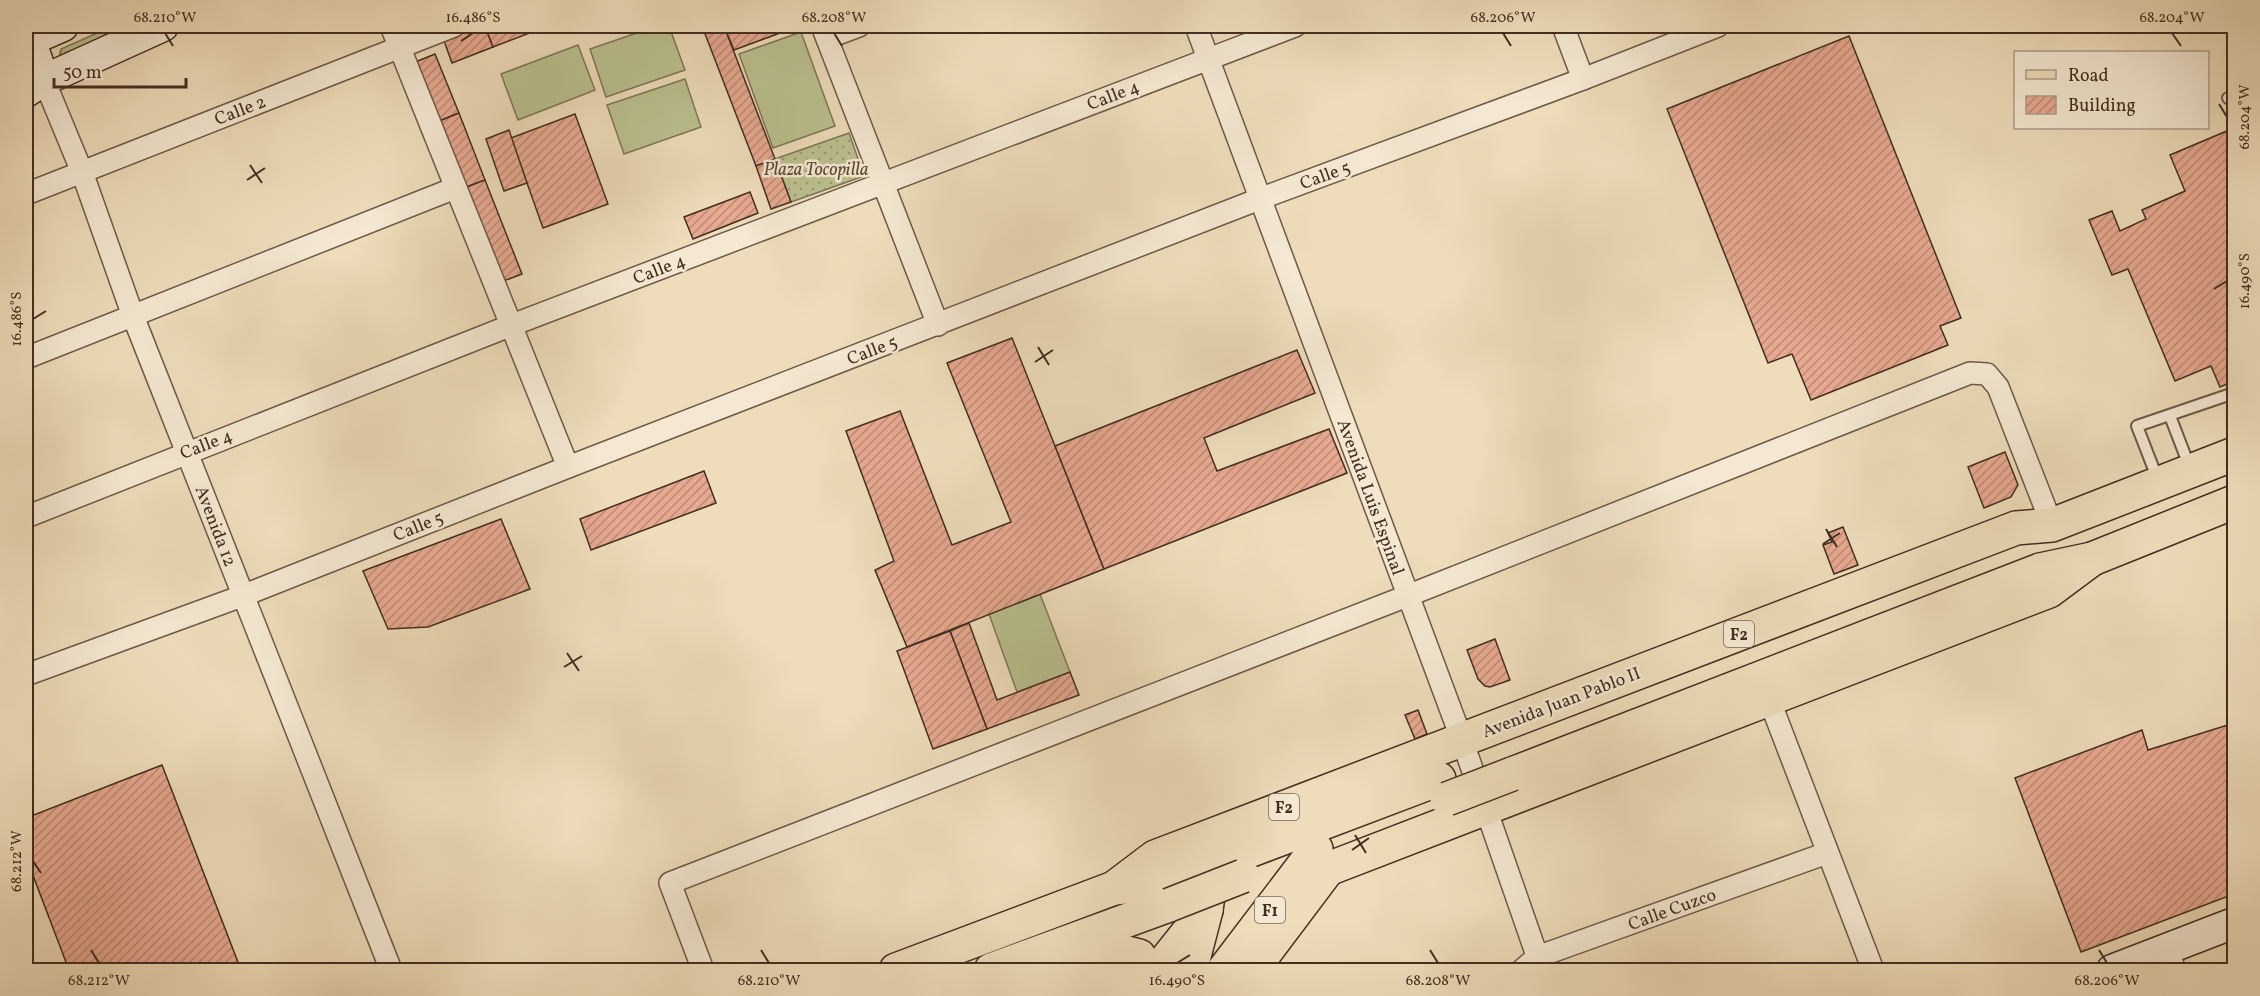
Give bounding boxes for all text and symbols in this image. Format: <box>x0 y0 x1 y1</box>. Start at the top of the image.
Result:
text: 68.210°W <box>134 8 196 29</box>
text: 16.486°S <box>446 8 500 29</box>
text: 68.208°W <box>802 8 866 29</box>
text: 68.206°W <box>1471 8 1535 29</box>
text: 68.204°W <box>2139 8 2205 29</box>
scale bar <box>54 51 186 89</box>
legend <box>2014 51 2209 129</box>
text: 50 m <box>63 61 102 86</box>
text: Road <box>2068 64 2109 89</box>
street label: Calle 4 <box>1084 75 1143 118</box>
text: 68.204°W <box>2235 84 2256 150</box>
street label: Calle 2 <box>211 90 270 133</box>
text: Building <box>2068 94 2136 119</box>
street label: Calle 5 <box>1297 156 1354 197</box>
park label: Plaza Tocopilla <box>763 158 869 183</box>
street label: Calle 4 <box>630 249 689 292</box>
text: 16.490°S <box>2235 253 2256 309</box>
text: 16.486°S <box>7 292 28 346</box>
street label: Calle 5 <box>844 330 901 372</box>
street label: Avenida Luis Espinal <box>1330 416 1409 579</box>
street label: Calle 4 <box>177 424 236 467</box>
street label: Avenida 12 <box>188 482 241 571</box>
street label: Calle 5 <box>390 506 447 549</box>
road number: F2 <box>1724 621 1754 647</box>
street label: Avenida Juan Pablo II <box>1479 662 1644 745</box>
road number: F2 <box>1269 794 1299 820</box>
text: 68.212°W <box>7 830 28 892</box>
street label: Calle Cuzco <box>1625 883 1720 938</box>
road number: F1 <box>1255 897 1285 923</box>
text: 68.212°W <box>68 971 130 992</box>
text: 68.210°W <box>738 971 800 992</box>
text: 16.490°S <box>1149 971 1205 992</box>
text: 68.208°W <box>1406 971 1470 992</box>
text: 68.206°W <box>2075 971 2139 992</box>

